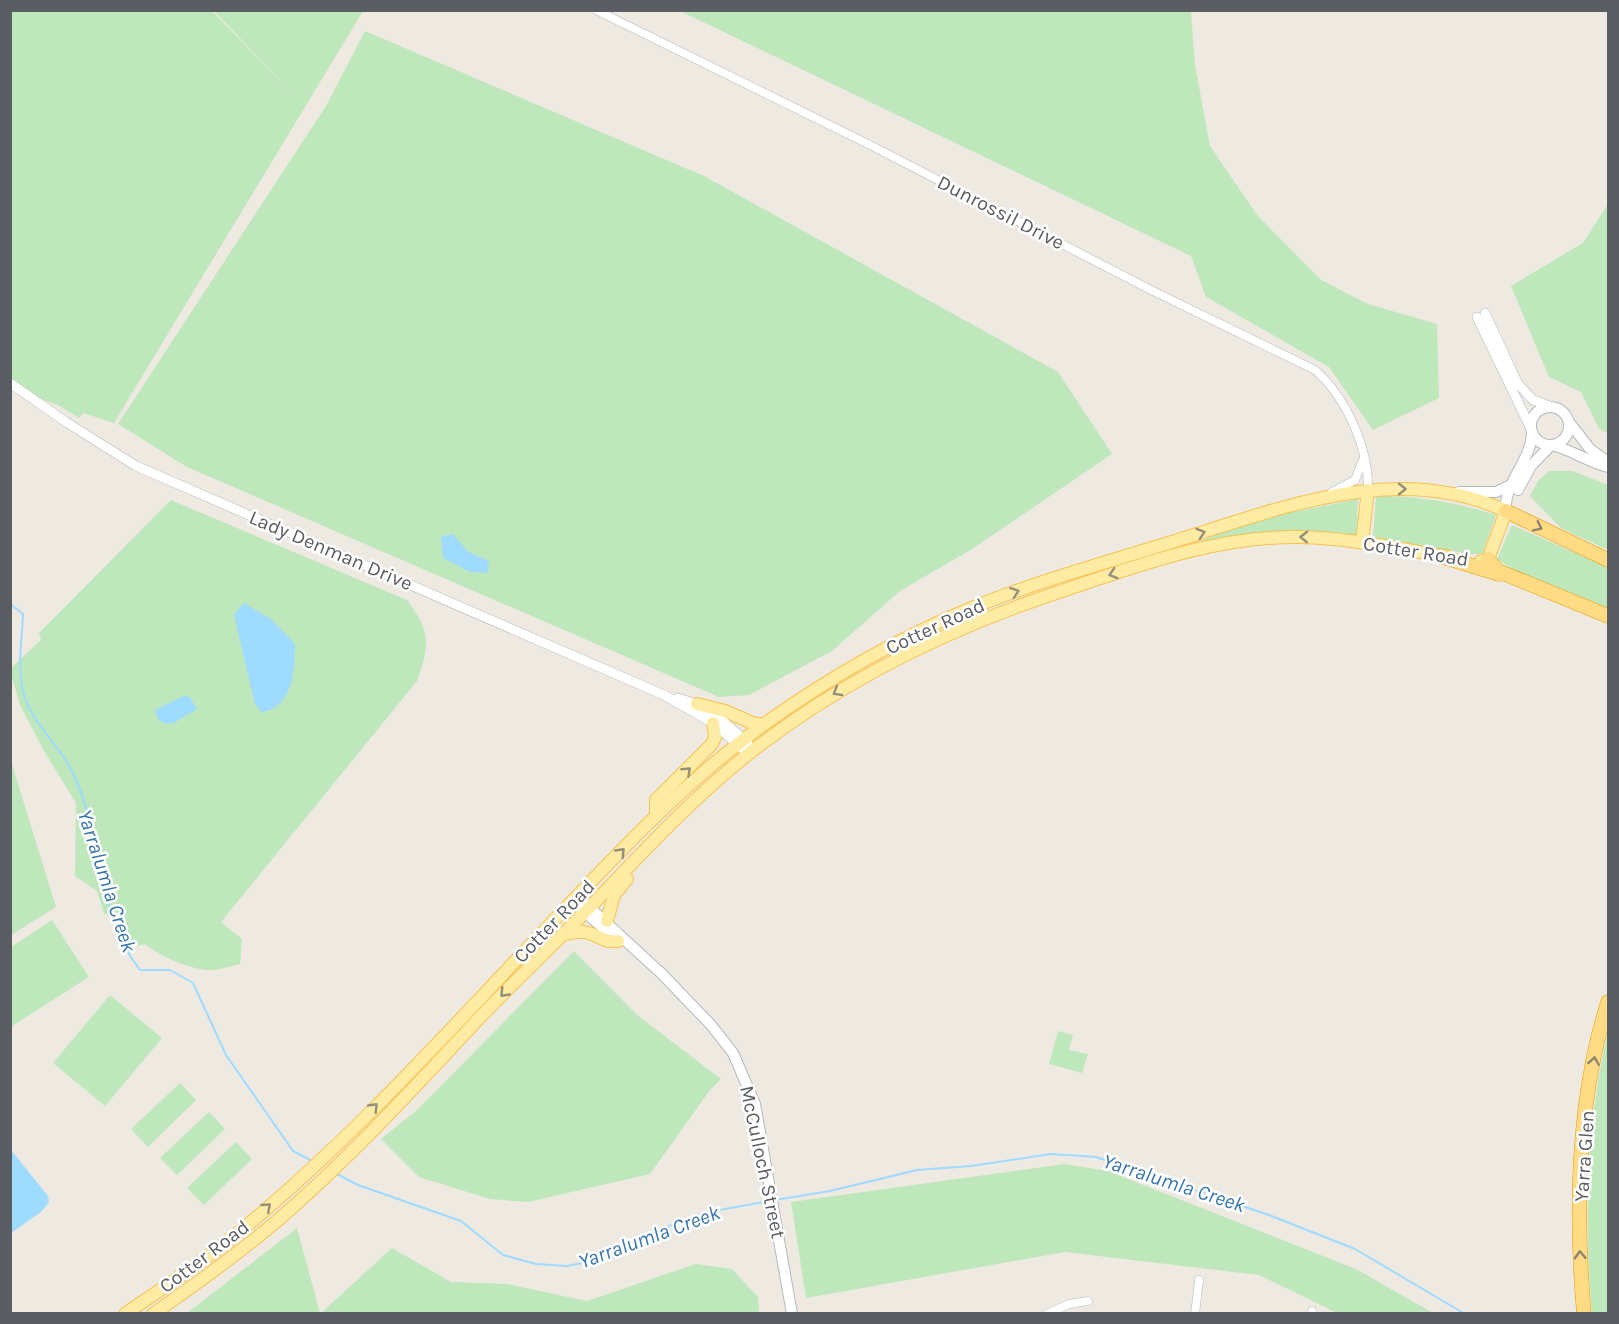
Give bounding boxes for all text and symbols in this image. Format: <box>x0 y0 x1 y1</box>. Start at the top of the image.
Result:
street label: Dunrossil Drive <box>933 171 1068 254</box>
one-way arrow <box>1397 483 1406 495</box>
street label: Lady Denman Drive <box>246 506 416 595</box>
one-way arrow <box>1531 520 1542 531</box>
one-way arrow <box>1195 527 1206 540</box>
one-way arrow <box>1299 531 1308 544</box>
street label: Cotter Road <box>1362 532 1470 571</box>
one-way arrow <box>1108 566 1119 579</box>
one-way arrow <box>1009 586 1020 599</box>
street label: Cotter Road <box>882 594 988 659</box>
one-way arrow <box>833 684 843 696</box>
one-way arrow <box>680 767 691 778</box>
water label: Yarralumla Creek <box>73 807 141 956</box>
one-way arrow <box>614 848 625 858</box>
street label: Cotter Road <box>509 875 600 968</box>
one-way arrow <box>501 985 512 996</box>
one-way arrow <box>1587 1056 1600 1066</box>
street label: McCulloch Street <box>735 1084 790 1241</box>
one-way arrow <box>366 1104 377 1115</box>
street label: Yarra Glen <box>1570 1109 1599 1203</box>
water label: Yarralumla Creek <box>1100 1149 1249 1217</box>
water label: Yarralumla Creek <box>575 1200 723 1274</box>
one-way arrow <box>260 1203 271 1214</box>
street label: Cotter Road <box>155 1215 254 1298</box>
one-way arrow <box>1574 1251 1587 1260</box>

